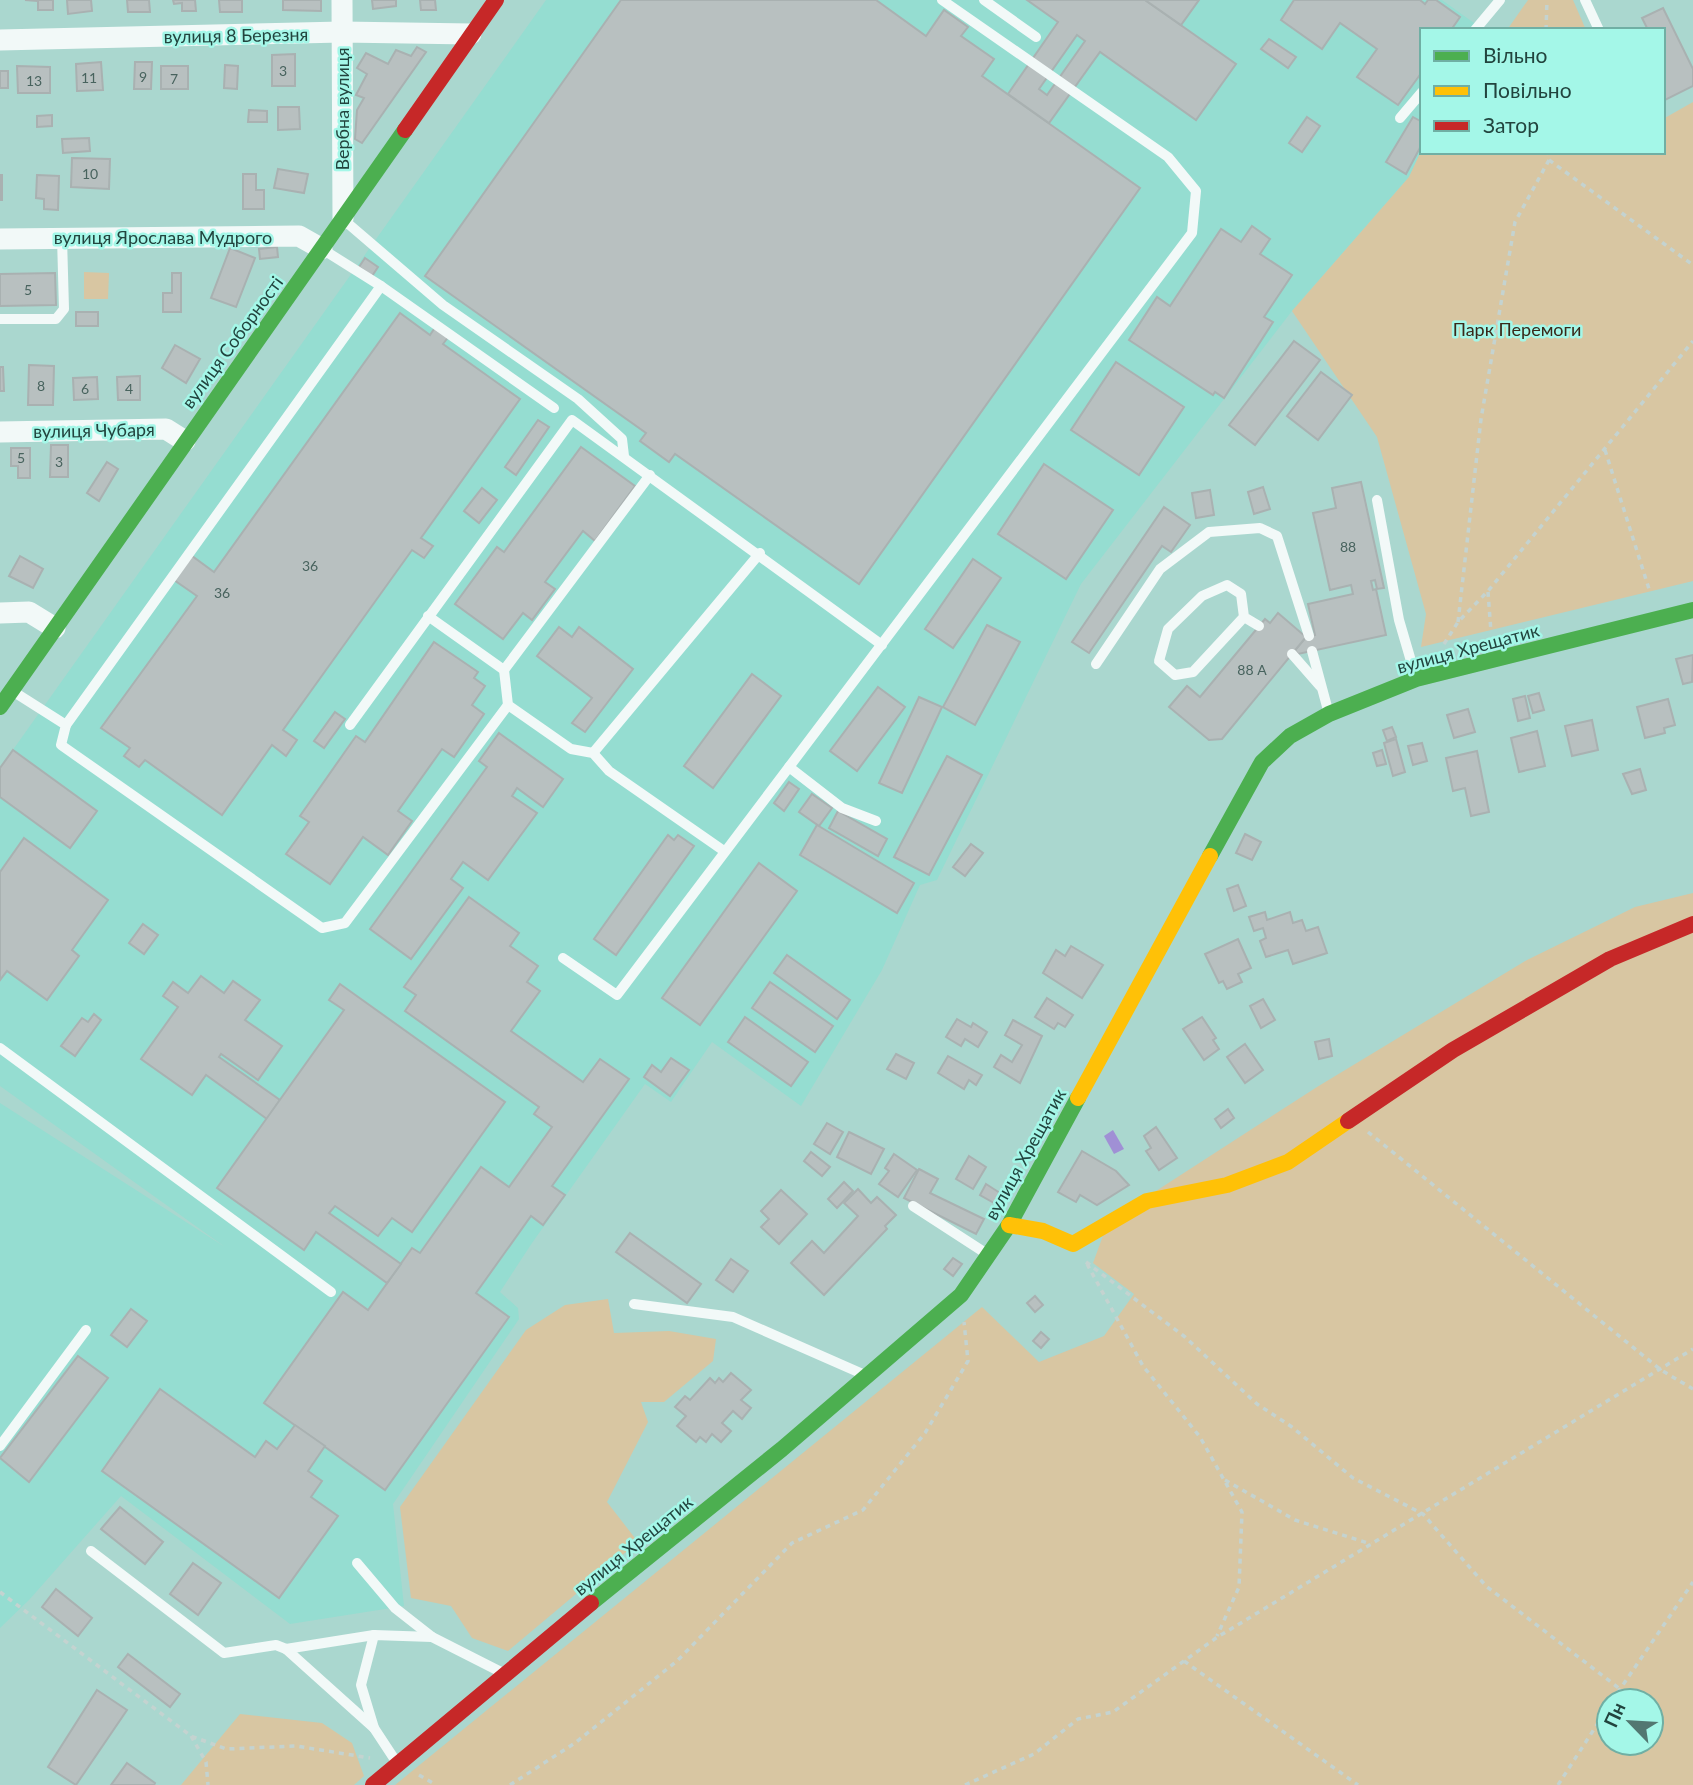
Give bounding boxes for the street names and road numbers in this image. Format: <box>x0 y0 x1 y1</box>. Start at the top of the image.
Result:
street label: вулиця 8 Березня <box>163 23 309 47</box>
street label: Вербна вулиця <box>331 47 353 171</box>
street label: вулиця Ярослава Мудрого <box>54 226 272 248</box>
street label: вулиця Соборності <box>177 272 287 412</box>
street label: вулиця Чубаря <box>33 418 155 442</box>
street label: вулиця Хрещатик <box>1394 618 1542 678</box>
street label: вулиця Хрещатик <box>980 1084 1070 1223</box>
street label: вулиця Хрещатик <box>569 1490 697 1600</box>

